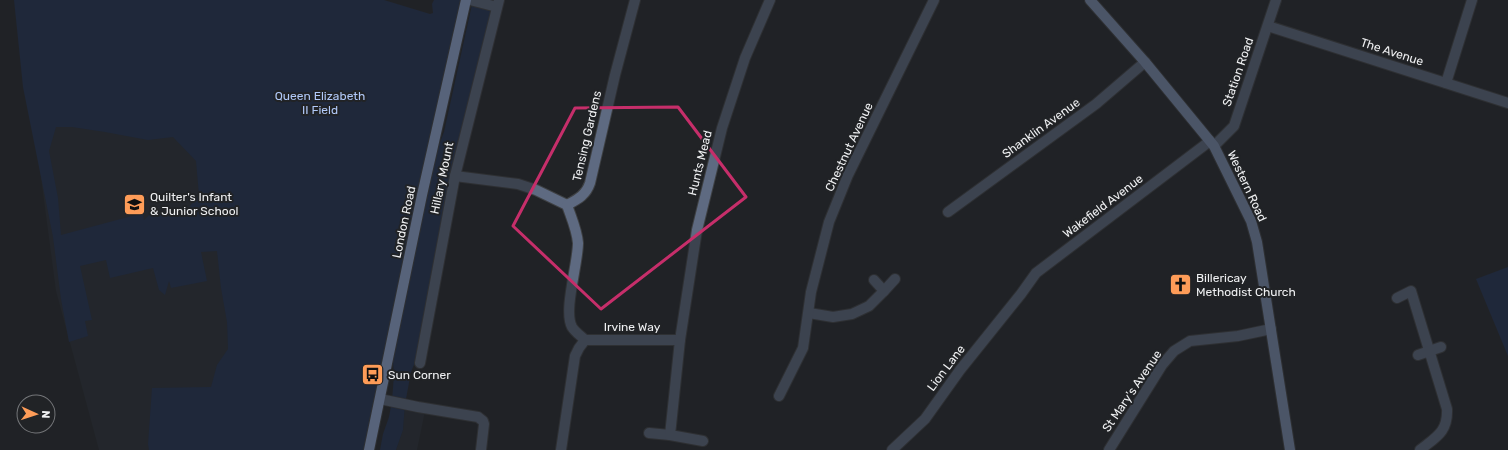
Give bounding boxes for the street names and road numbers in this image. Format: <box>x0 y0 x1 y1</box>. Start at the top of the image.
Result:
street label: The Avenue <box>1359 35 1426 69</box>
street label: Station Road <box>1220 36 1256 108</box>
street label: Tensing Gardens <box>570 89 604 183</box>
street label: Shanklin Avenue <box>999 95 1083 161</box>
street label: Chestnut Avenue <box>822 100 876 194</box>
street label: Hunts Mead <box>685 129 715 197</box>
street label: Hillary Mount <box>428 140 457 215</box>
street label: Western Road <box>1224 148 1270 224</box>
street label: Wakefield Avenue <box>1060 171 1146 241</box>
street label: London Road <box>390 185 418 259</box>
street label: Irvine Way <box>604 320 661 334</box>
street label: Lion Lane <box>924 342 968 394</box>
street label: St Mary's Avenue <box>1099 347 1165 435</box>

